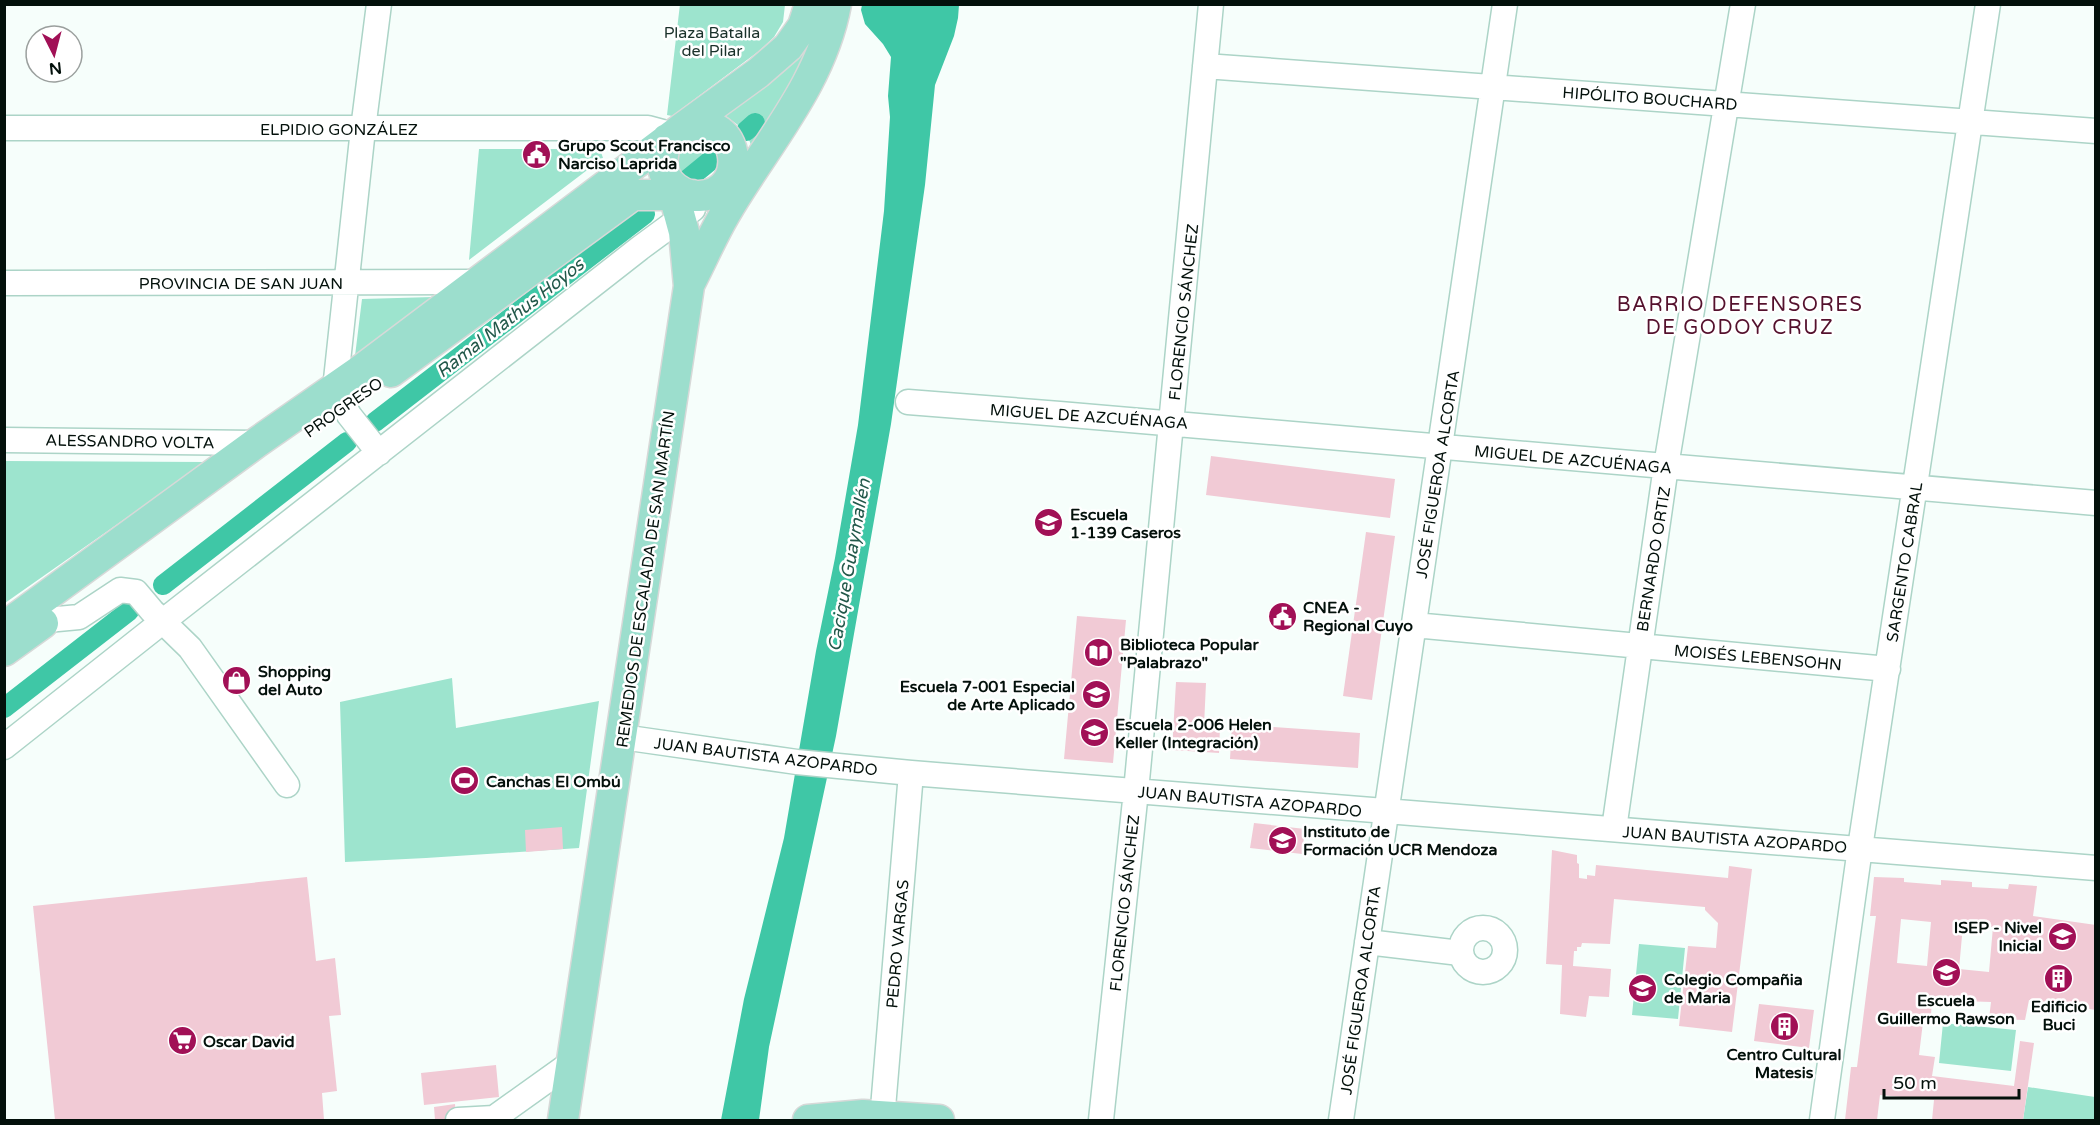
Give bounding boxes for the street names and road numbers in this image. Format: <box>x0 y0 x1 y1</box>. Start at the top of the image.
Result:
street label: HIPÓLITO BOUCHARD <box>1562 83 1738 115</box>
street label: ELPIDIO GONZÁLEZ <box>260 120 418 140</box>
street label: FLORENCIO SÁNCHEZ <box>1165 223 1203 401</box>
street label: PROVINCIA DE SAN JUAN <box>139 274 343 294</box>
street label: JOSÉ FIGUEROA ALCORTA <box>1412 368 1464 580</box>
street label: PROGRESO <box>300 373 387 442</box>
street label: MIGUEL DE AZCUÉNAGA <box>989 400 1189 434</box>
street label: REMEDIOS DE ESCALADA DE SAN MARTÍN <box>612 409 680 749</box>
street label: ALESSANDRO VOLTA <box>45 431 215 453</box>
street label: MIGUEL DE AZCUÉNAGA <box>1473 441 1673 479</box>
street label: SARGENTO CABRAL <box>1882 481 1928 644</box>
street label: BERNARDO ORTIZ <box>1633 485 1675 633</box>
street label: MOISÉS LEBENSOHN <box>1673 641 1843 675</box>
street label: JUAN BAUTISTA AZOPARDO <box>653 733 879 781</box>
street label: JUAN BAUTISTA AZOPARDO <box>1137 782 1363 822</box>
street label: FLORENCIO SÁNCHEZ <box>1106 814 1144 992</box>
street label: JUAN BAUTISTA AZOPARDO <box>1622 822 1848 858</box>
street label: PEDRO VARGAS <box>882 879 914 1009</box>
street label: JOSÉ FIGUEROA ALCORTA <box>1336 884 1386 1096</box>

